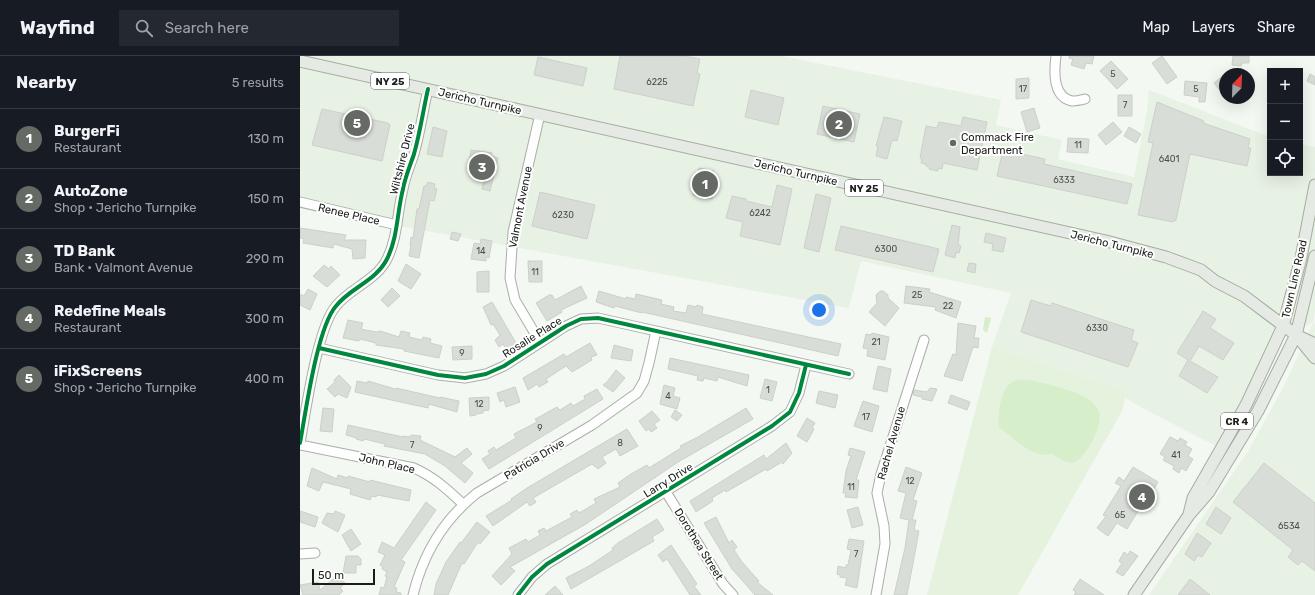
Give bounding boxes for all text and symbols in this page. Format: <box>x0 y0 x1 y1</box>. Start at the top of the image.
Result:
search box <box>119 10 399 46</box>
text: Wayfind <box>20 16 95 39</box>
icon: search <box>133 17 155 39</box>
text: Search here <box>165 19 249 37</box>
text: Map <box>1143 19 1170 36</box>
text: Layers <box>1192 19 1235 36</box>
text: Share <box>1257 19 1295 36</box>
north arrow <box>1219 68 1255 104</box>
map controls <box>1267 68 1303 176</box>
button: + <box>1267 68 1303 104</box>
house number: 5 <box>1110 69 1116 79</box>
text: Nearby <box>16 72 77 92</box>
road number: NY 25 <box>371 73 409 89</box>
text: 5 results <box>232 75 284 90</box>
house number: 6225 <box>646 77 668 87</box>
house number: 17 <box>1019 84 1028 94</box>
house number: 5 <box>1193 84 1199 94</box>
street label: Jericho Turnpike <box>437 86 523 117</box>
house number: 7 <box>1123 100 1128 110</box>
button: − <box>1267 104 1303 140</box>
pin: 5 <box>344 108 370 138</box>
pin: 2 <box>826 109 852 139</box>
text: BurgerFi <box>54 122 120 140</box>
street label: Wiltshire Drive <box>387 122 418 196</box>
text: 1 <box>26 131 32 146</box>
text: 130 m <box>248 131 284 146</box>
place label: Commack Fire Department <box>961 131 1034 157</box>
marker: Commack Fire Department <box>948 138 958 148</box>
text: Restaurant <box>54 140 121 155</box>
house number: 11 <box>1074 140 1082 150</box>
button: locate <box>1267 140 1303 176</box>
pin: 3 <box>469 152 495 182</box>
house number: 6401 <box>1159 154 1179 164</box>
street label: Jericho Turnpike <box>753 157 839 188</box>
street label: Valmont Avenue <box>506 165 535 249</box>
pin: 1 <box>692 169 718 199</box>
house number: 6333 <box>1053 175 1075 185</box>
road number: NY 25 <box>845 180 883 196</box>
text: AutoZone <box>54 182 128 200</box>
text: 2 <box>25 191 33 206</box>
text: 150 m <box>248 191 284 206</box>
text: Shop · Jericho Turnpike <box>54 200 197 215</box>
street label: Renee Place <box>317 201 381 228</box>
house number: 6242 <box>749 208 771 218</box>
house number: 6230 <box>552 210 574 220</box>
street label: Jericho Turnpike <box>1069 228 1155 261</box>
street label: Town Line Road <box>1279 239 1310 320</box>
text: TD Bank <box>54 242 115 260</box>
house number: 6300 <box>875 244 897 254</box>
house number: 14 <box>476 246 486 256</box>
text: 3 <box>25 251 33 266</box>
text: 290 m <box>246 251 284 266</box>
text: Bank · Valmont Avenue <box>54 260 193 275</box>
house number: 11 <box>531 267 539 277</box>
house number: 25 <box>912 290 922 300</box>
your location <box>809 300 829 320</box>
house number: 22 <box>943 301 953 311</box>
text: Redefine Meals <box>54 302 166 320</box>
text: 4 <box>25 311 33 326</box>
text: 300 m <box>245 311 284 326</box>
street label: Rosalie Place <box>500 314 564 361</box>
text: Restaurant <box>54 320 121 335</box>
house number: 6330 <box>1086 323 1108 333</box>
house number: 21 <box>871 337 881 347</box>
house number: 9 <box>459 348 465 358</box>
text: iFixScreens <box>54 362 142 380</box>
text: 5 <box>25 371 33 386</box>
text: 400 m <box>245 371 284 386</box>
text: Shop · Jericho Turnpike <box>54 380 197 395</box>
house number: 1 <box>766 385 770 395</box>
house number: 4 <box>665 391 671 401</box>
house number: 12 <box>474 399 484 409</box>
street label: Rachel Avenue <box>875 405 908 481</box>
house number: 17 <box>862 412 871 422</box>
road number: CR 4 <box>1221 413 1253 429</box>
house number: 9 <box>537 423 543 433</box>
street label: Patricia Drive <box>502 436 567 483</box>
house number: 8 <box>617 438 623 448</box>
house number: 7 <box>410 440 415 450</box>
house number: 41 <box>1171 450 1181 460</box>
street label: John Place <box>357 451 416 476</box>
street label: Larry Drive <box>641 460 695 501</box>
house number: 12 <box>905 476 915 486</box>
house number: 11 <box>847 482 855 492</box>
pin: 4 <box>1129 482 1155 512</box>
street label: Dorothea Street <box>671 506 726 583</box>
house number: 65 <box>1115 510 1125 520</box>
house number: 6534 <box>1278 521 1300 531</box>
house number: 7 <box>854 549 859 559</box>
scale bar <box>312 567 375 586</box>
text: 50 m <box>318 569 344 582</box>

